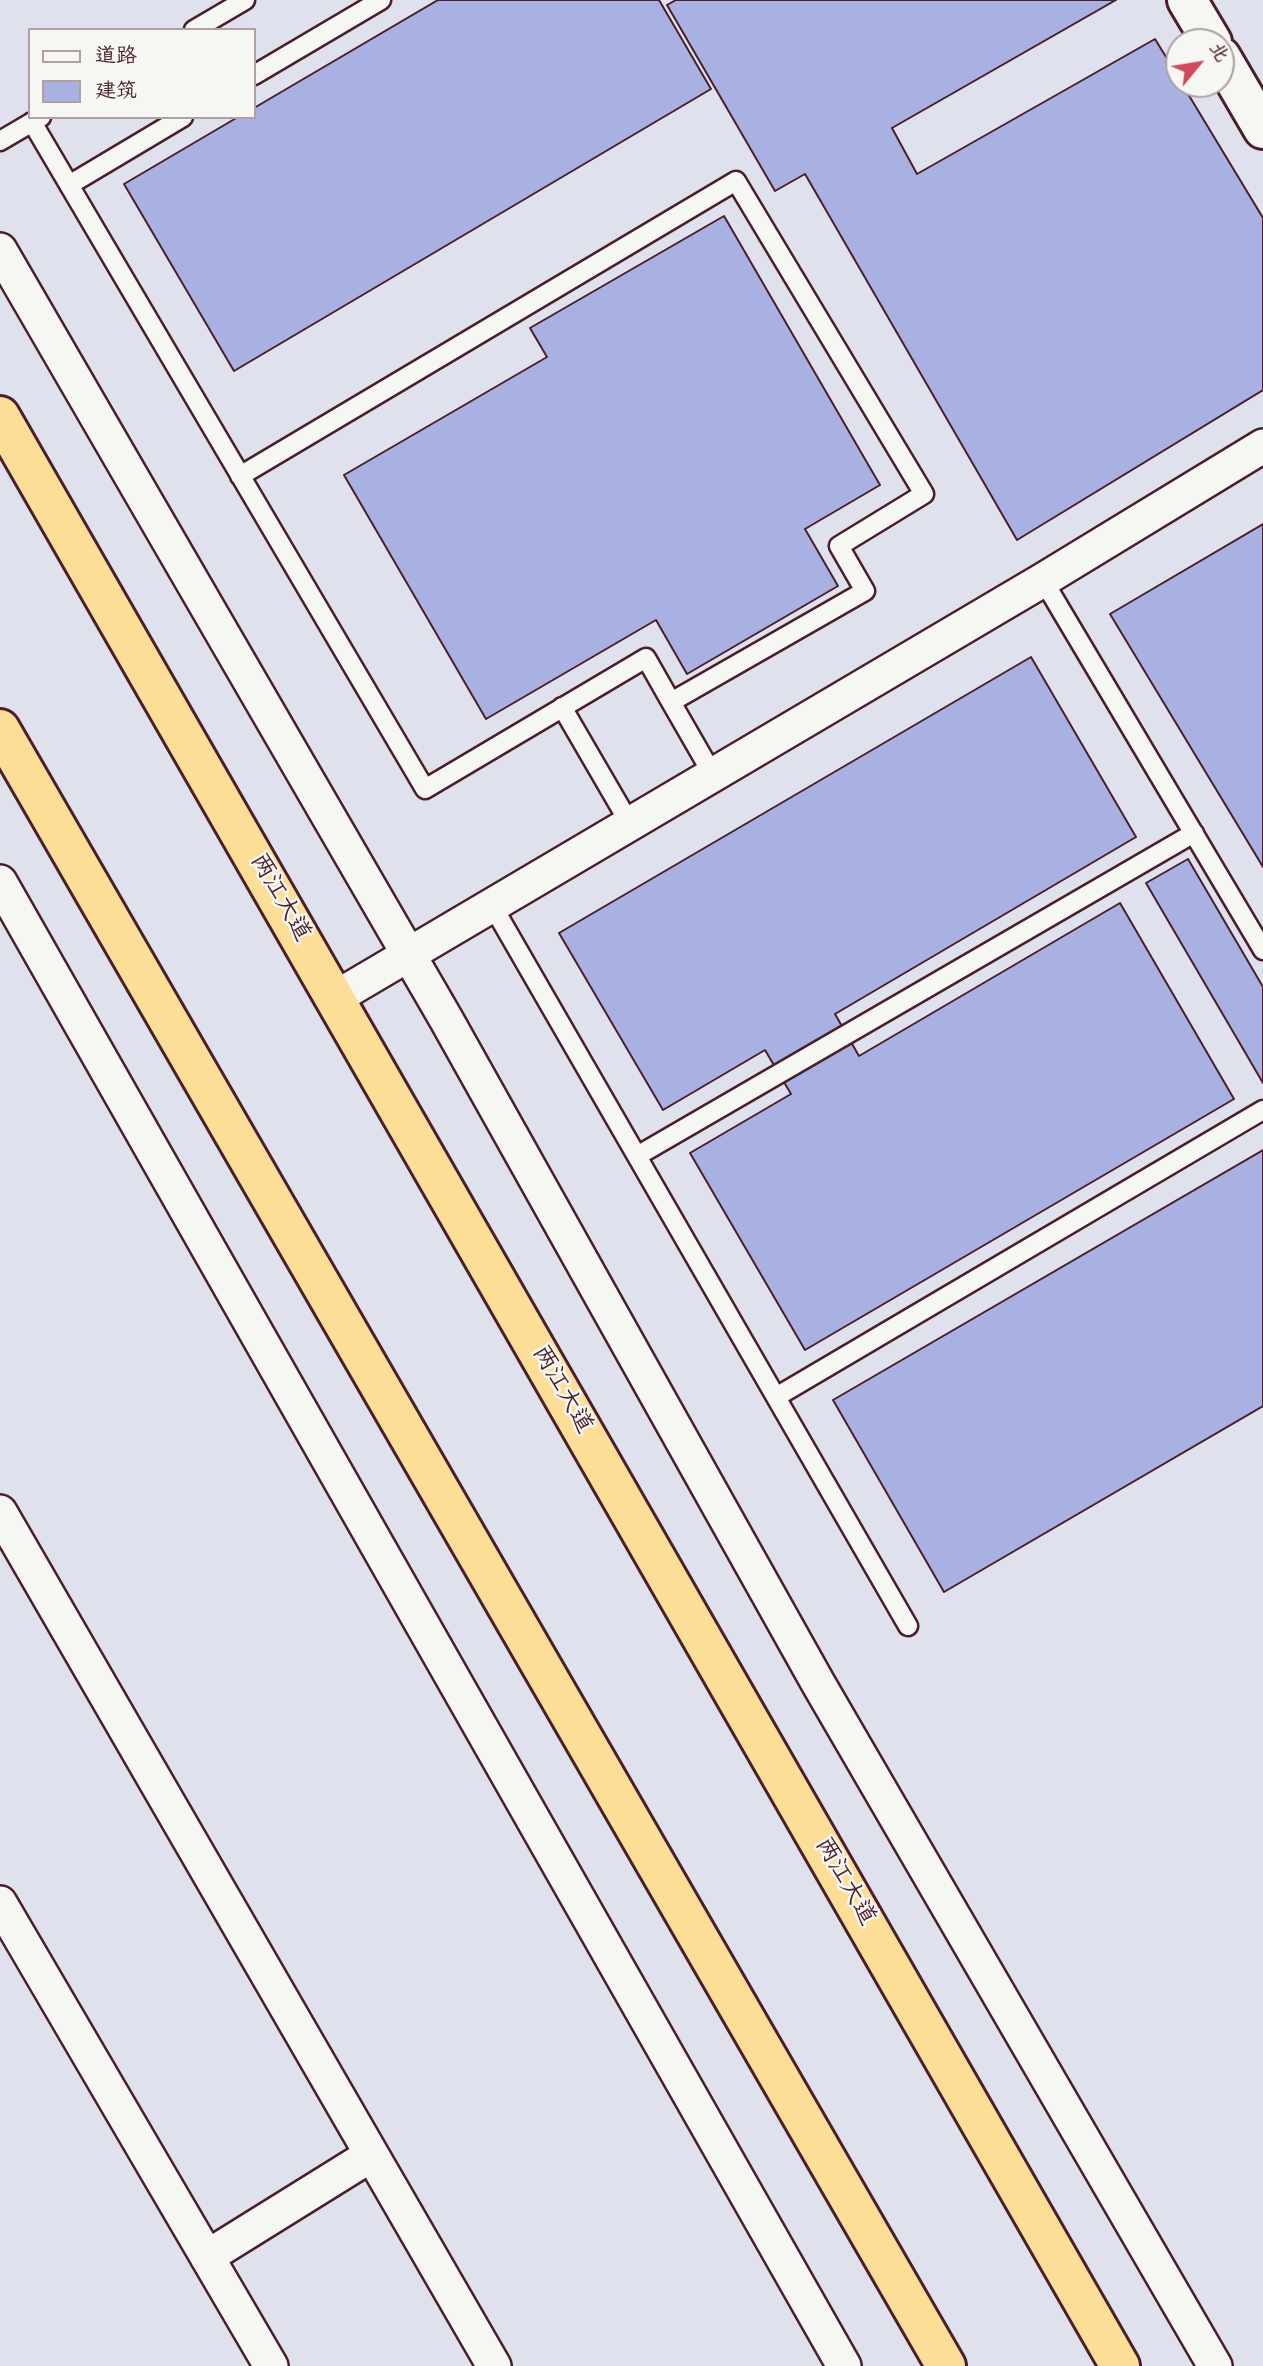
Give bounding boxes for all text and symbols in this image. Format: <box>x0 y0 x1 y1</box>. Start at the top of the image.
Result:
legend <box>28 28 256 119</box>
north arrow <box>1165 28 1235 98</box>
text: 北 <box>1200 38 1233 68</box>
text: 道路 <box>95 43 137 73</box>
text: 建筑 <box>95 78 137 108</box>
street label: 两江大道 <box>242 850 314 948</box>
street label: 两江大道 <box>524 1342 596 1440</box>
street label: 两江大道 <box>807 1834 879 1932</box>

